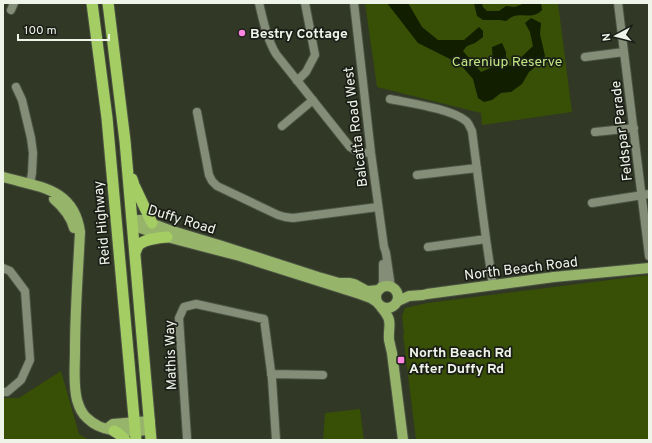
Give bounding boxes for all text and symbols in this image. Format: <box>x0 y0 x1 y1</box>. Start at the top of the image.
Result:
scale bar <box>18 16 109 42</box>
north arrow <box>596 16 636 56</box>
text: 100 m <box>24 23 57 39</box>
place label: Bestry Cottage <box>250 26 348 43</box>
marker: Bestry Cottage <box>237 28 247 38</box>
text: N <box>600 32 614 42</box>
park label: Careniup Reserve <box>452 54 562 71</box>
street label: Balcatta Road West <box>341 66 372 188</box>
street label: Feldspar Parade <box>608 80 637 182</box>
street label: Reid Highway <box>90 180 115 266</box>
street label: Duffy Road <box>146 202 218 239</box>
street label: North Beach Road <box>463 254 579 285</box>
street label: Mathis Way <box>162 320 181 390</box>
place label: North Beach Rd After Duffy Rd <box>409 345 512 378</box>
marker: North Beach Rd After Duffy Rd <box>396 355 406 365</box>

